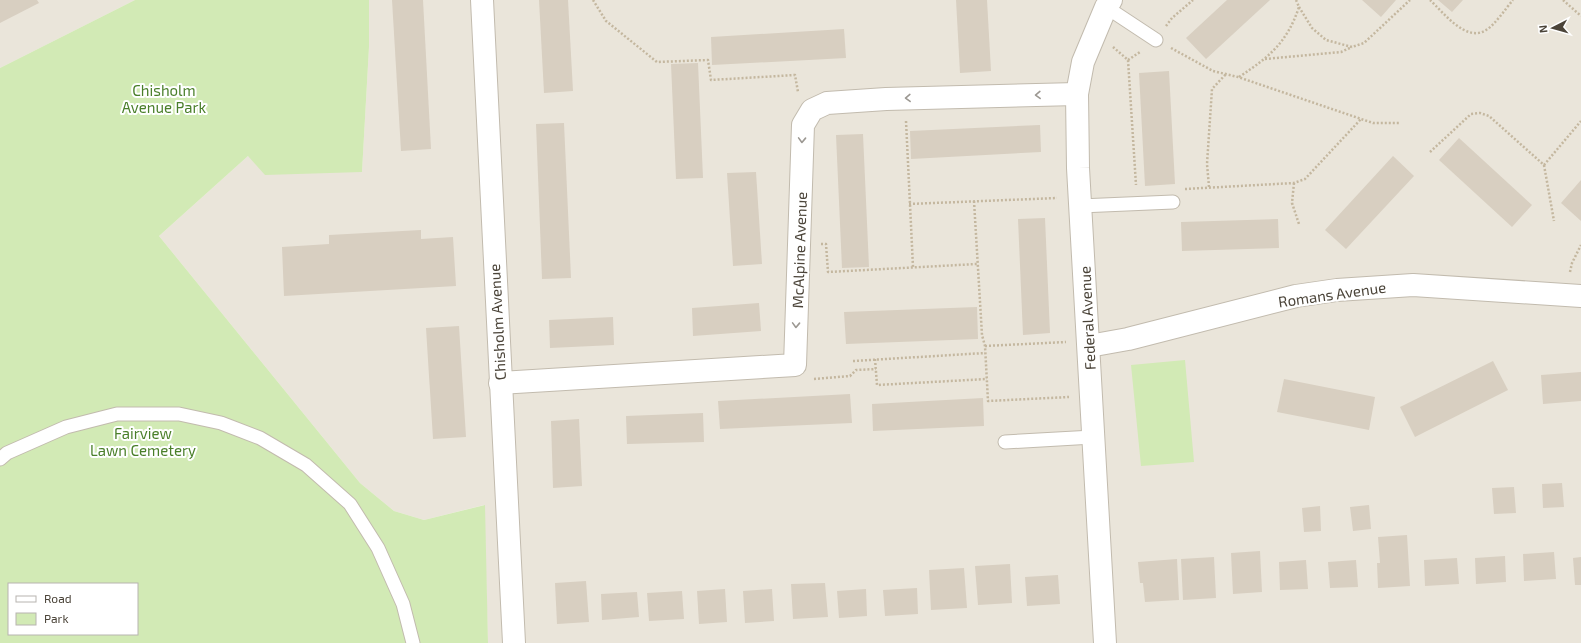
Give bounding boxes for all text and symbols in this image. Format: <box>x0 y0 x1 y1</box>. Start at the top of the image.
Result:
north arrow <box>1533 8 1573 48</box>
text: N <box>1536 24 1549 34</box>
park label: Chisholm Avenue Park <box>122 81 207 116</box>
one-way arrow <box>1035 90 1041 99</box>
one-way arrow <box>905 94 911 102</box>
one-way arrow <box>798 137 806 143</box>
street label: McAlpine Avenue <box>788 191 810 309</box>
street label: Chisholm Avenue <box>485 263 509 381</box>
street label: Federal Avenue <box>1075 266 1099 370</box>
street label: Romans Avenue <box>1277 278 1387 310</box>
one-way arrow <box>792 322 801 328</box>
park label: Fairview Lawn Cemetery <box>90 424 196 459</box>
legend <box>8 583 138 635</box>
text: Road <box>44 591 72 605</box>
text: Park <box>44 611 69 625</box>

